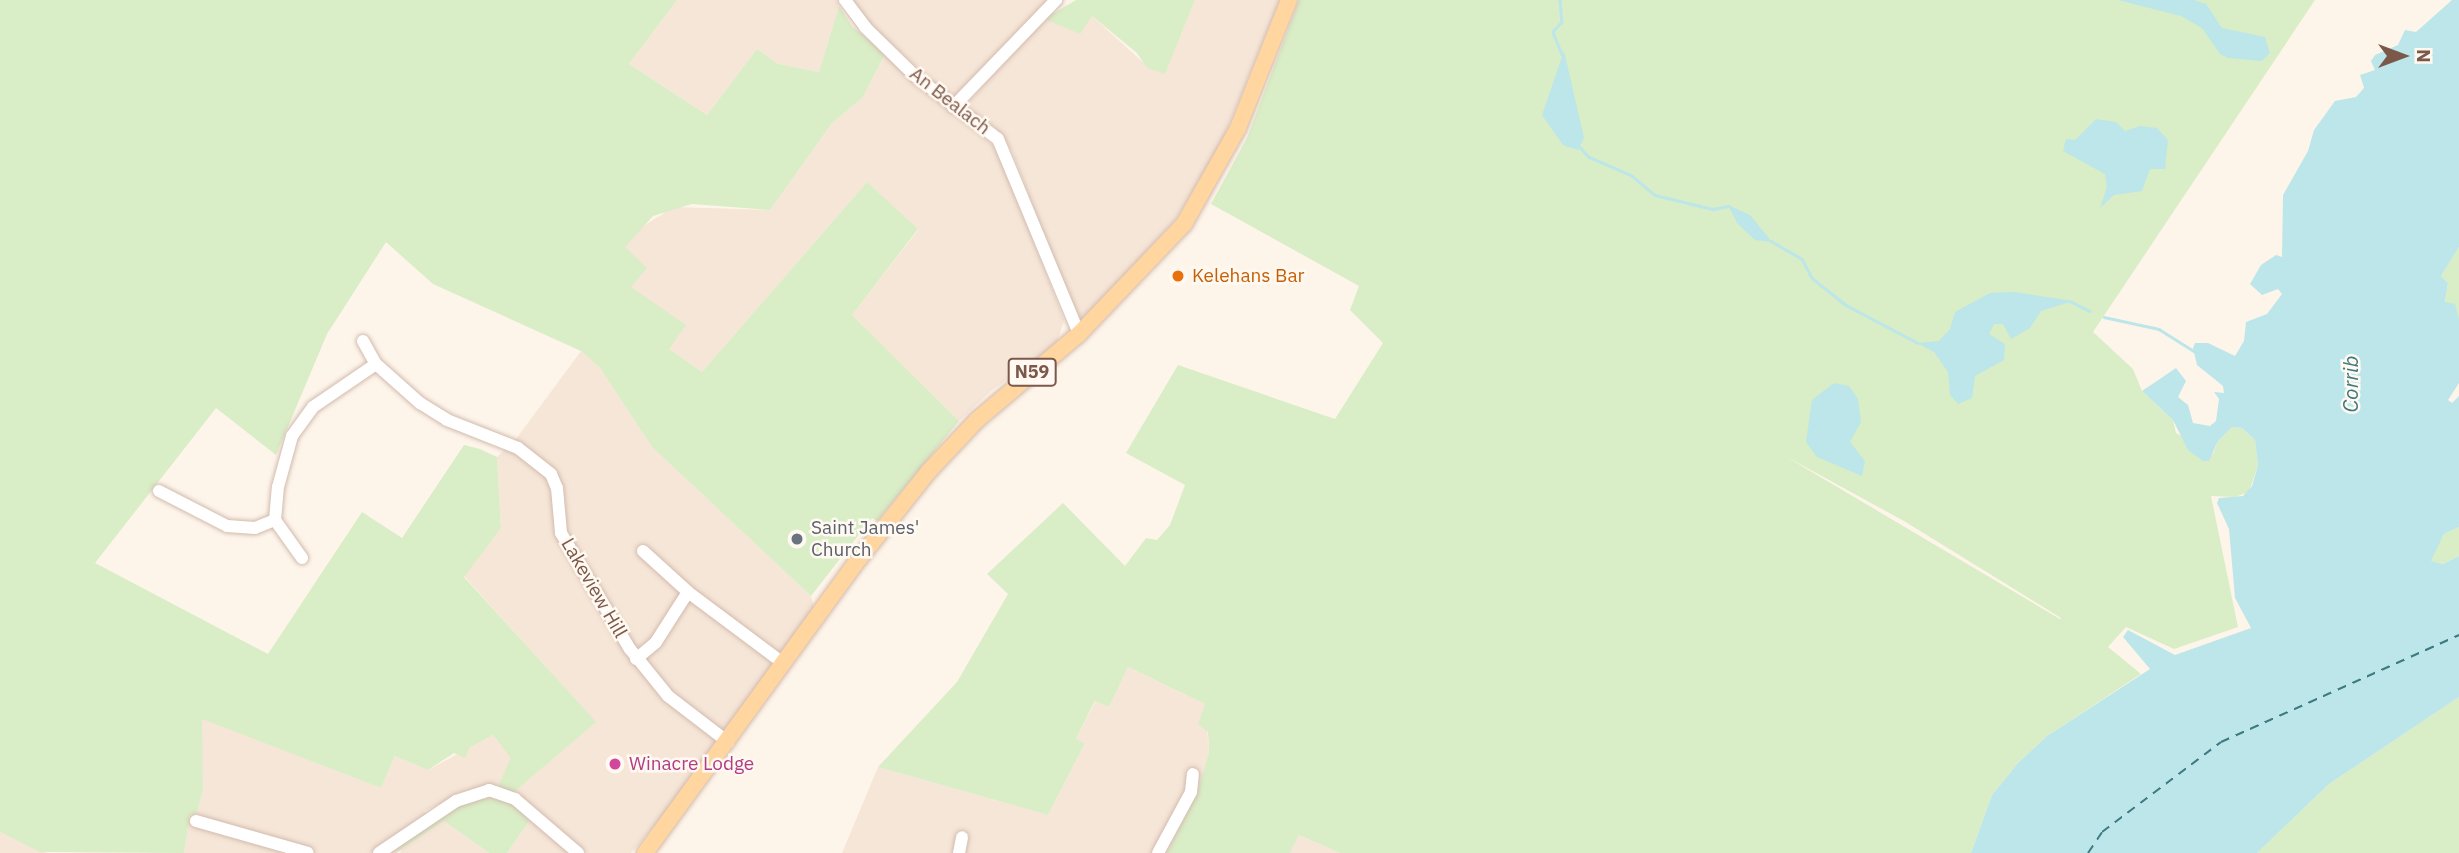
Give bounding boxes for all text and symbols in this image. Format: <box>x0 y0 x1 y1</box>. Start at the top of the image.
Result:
north arrow <box>2368 21 2438 91</box>
text: N <box>2412 49 2436 63</box>
street label: An Bealach <box>905 62 995 140</box>
place label: Kelehans Bar <box>1192 265 1305 287</box>
marker: Kelehans Bar <box>1170 268 1186 284</box>
water label: Corrib <box>2337 355 2363 413</box>
road number: N59 <box>1007 358 1056 386</box>
place label: Saint James' Church <box>811 517 919 561</box>
marker: Saint James' Church <box>789 531 805 547</box>
street label: Lakeview Hill <box>556 534 632 642</box>
place label: Winacre Lodge <box>629 753 754 775</box>
marker: Winacre Lodge <box>607 756 623 772</box>

